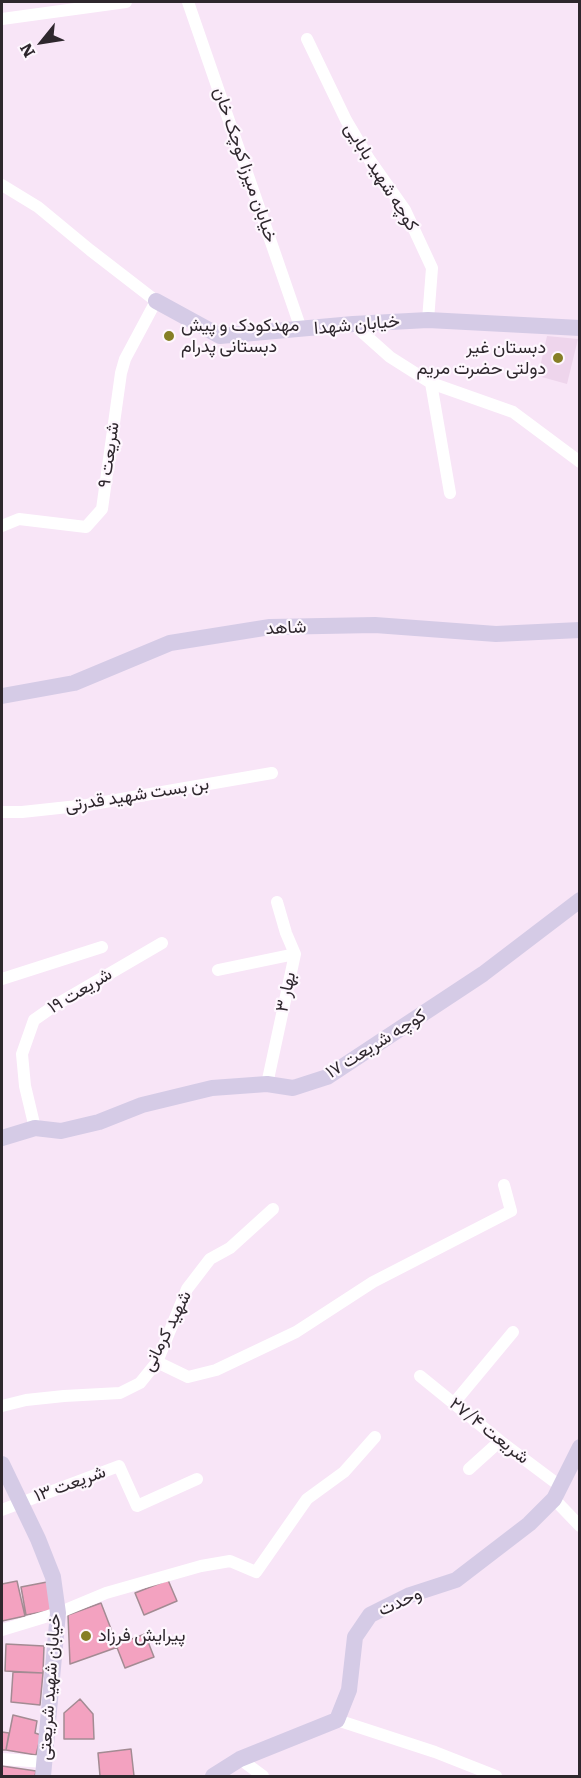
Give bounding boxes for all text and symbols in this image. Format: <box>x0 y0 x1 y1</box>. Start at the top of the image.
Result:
north arrow <box>12 12 72 72</box>
text: N <box>13 39 40 63</box>
street label: خیابان میرزا کوچک خان <box>208 85 282 245</box>
street label: کوچه شهید بابایی <box>339 119 423 235</box>
street label: خیابان شهدا <box>313 310 401 340</box>
place label: مهدکودک و پیش دبستانی پدرام <box>181 315 299 358</box>
marker: مهدکودک و پیش دبستانی پدرام <box>162 329 176 343</box>
place label: دبستان غیر دولتی حضرت مریم <box>416 337 546 380</box>
marker: دبستان غیر دولتی حضرت مریم <box>551 351 565 365</box>
street label: شریعت ۹ <box>94 421 124 489</box>
street label: شاهد <box>265 616 307 640</box>
street label: بن بست شهید قدرتی <box>63 773 211 817</box>
street label: شریعت ۱۹ <box>44 963 116 1019</box>
street label: بهار ۳ <box>271 970 301 1014</box>
street label: کوچه شریعت ۱۷ <box>322 1005 430 1083</box>
street label: شهید کرمانی <box>138 1287 196 1375</box>
street label: شریعت ۲۷/۴ <box>445 1393 533 1469</box>
street label: شریعت ۱۳ <box>31 1461 109 1507</box>
street label: وحدت <box>375 1583 425 1621</box>
street label: خیابان شهید شریعتی <box>34 1613 66 1761</box>
place label: پیرایش فرزاد <box>98 1625 185 1647</box>
marker: پیرایش فرزاد <box>79 1629 93 1643</box>

